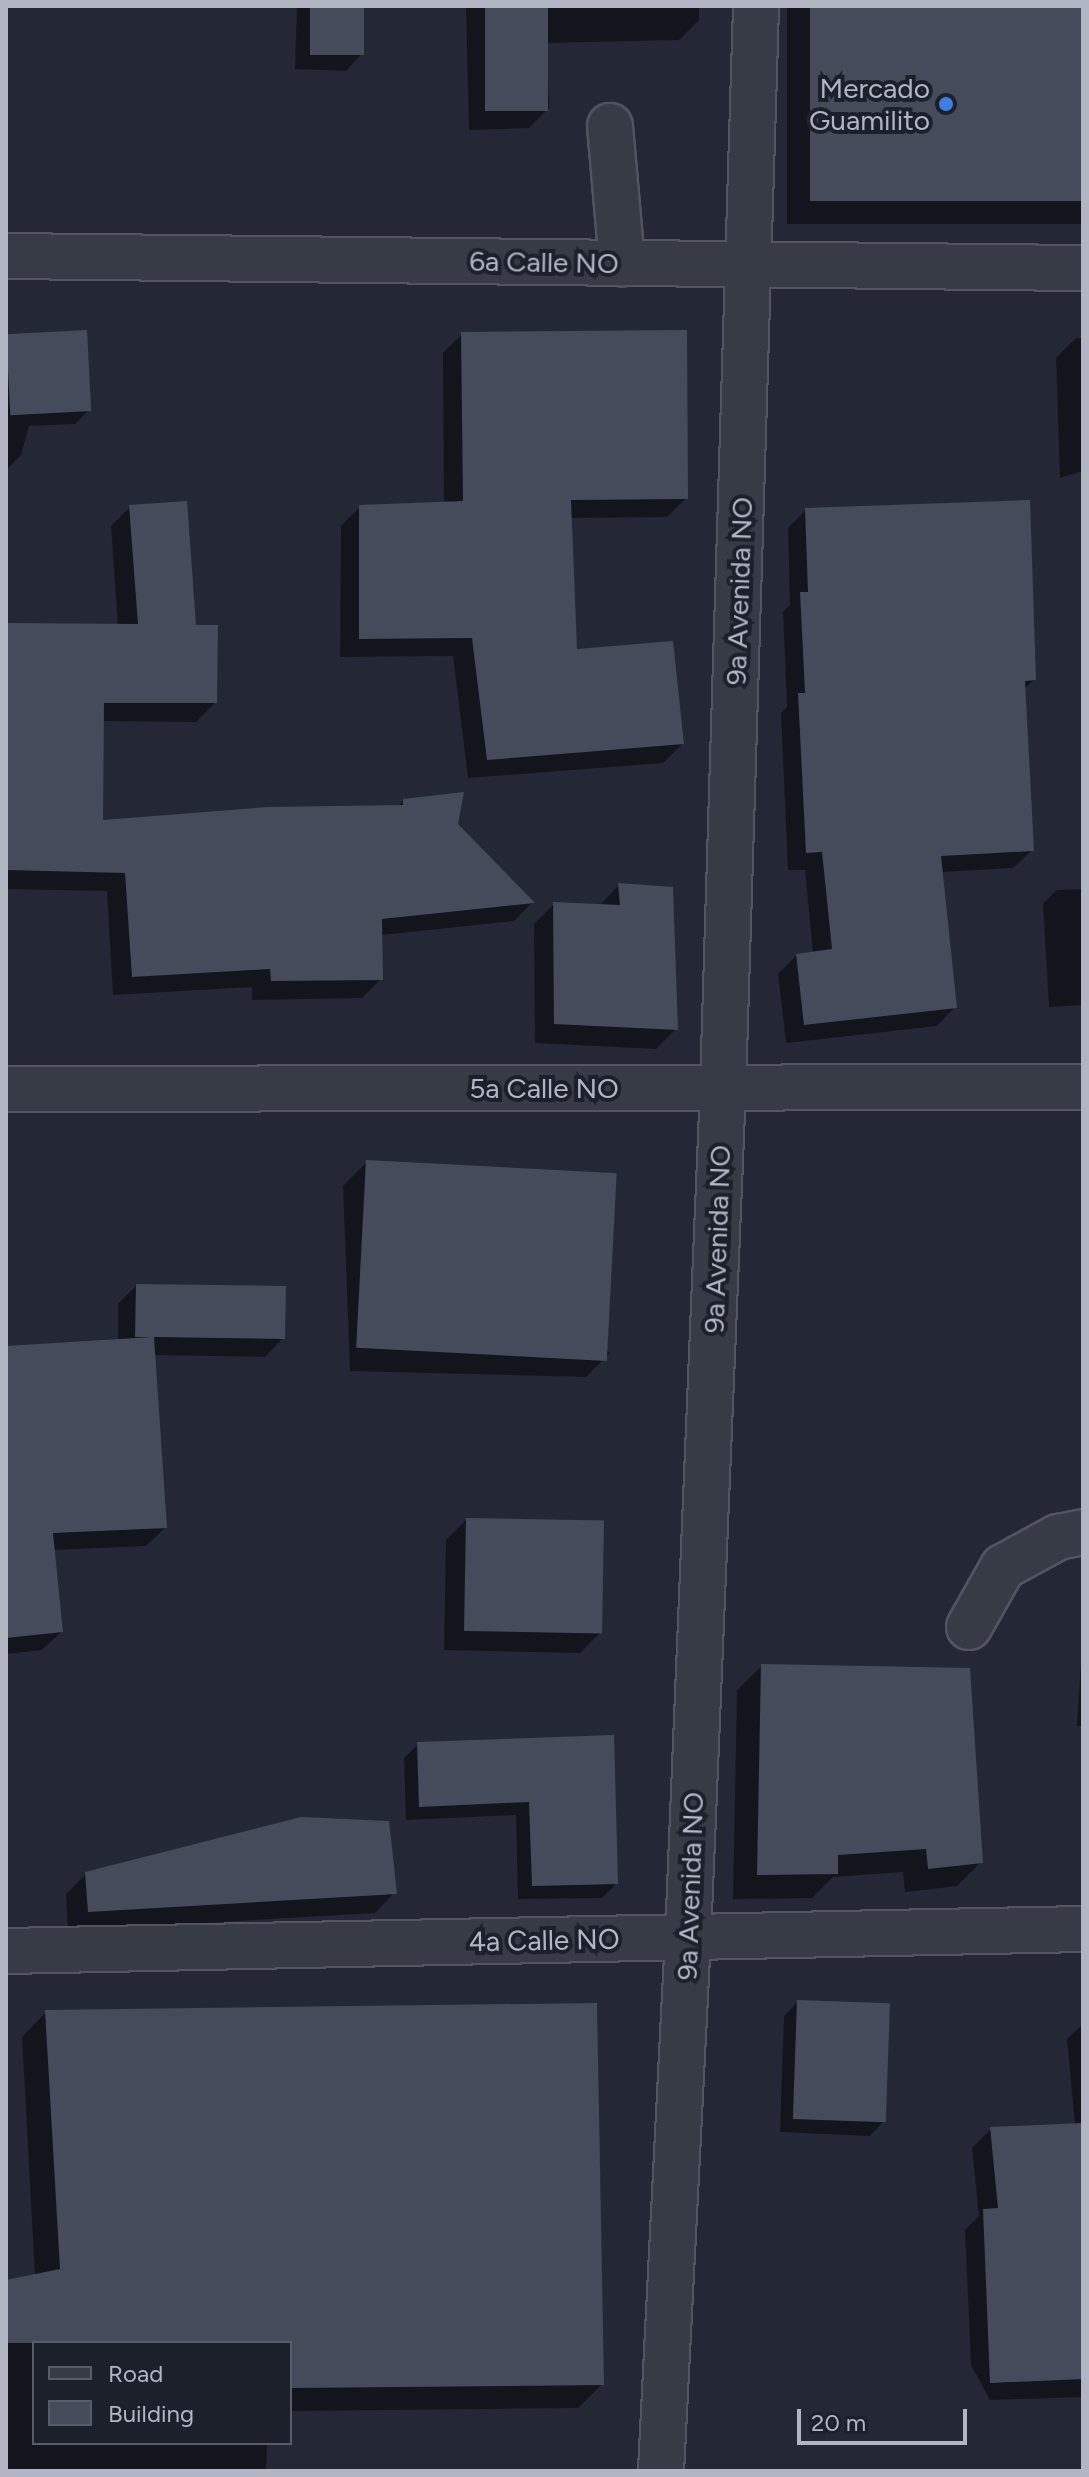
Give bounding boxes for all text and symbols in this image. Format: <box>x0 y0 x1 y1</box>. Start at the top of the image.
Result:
place label: Mercado Guamilito <box>809 71 930 137</box>
marker: Mercado Guamilito <box>937 95 955 113</box>
street label: 6a Calle NO <box>469 244 619 280</box>
street label: 9a Avenida NO <box>719 496 759 686</box>
street label: 5a Calle NO <box>469 1071 619 1105</box>
street label: 9a Avenida NO <box>697 1144 737 1334</box>
street label: 9a Avenida NO <box>670 1791 710 1981</box>
street label: 4a Calle NO <box>468 1922 620 1958</box>
legend <box>32 2341 292 2445</box>
text: Road <box>108 2359 163 2388</box>
scale bar <box>801 2393 971 2443</box>
text: Building <box>108 2399 194 2428</box>
text: 20 m <box>811 2408 866 2437</box>

